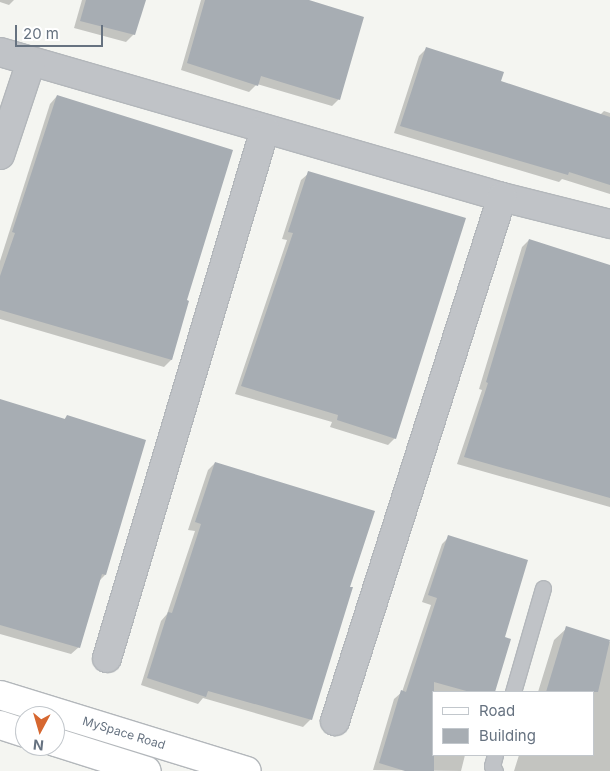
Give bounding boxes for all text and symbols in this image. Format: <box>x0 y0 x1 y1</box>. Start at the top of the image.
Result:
scale bar <box>18 15 105 47</box>
text: 20 m <box>23 24 59 43</box>
legend <box>432 691 595 756</box>
text: Road <box>479 701 515 720</box>
north arrow <box>15 706 65 756</box>
street label: MySpace Road <box>81 714 167 752</box>
text: Building <box>479 726 536 745</box>
text: N <box>32 736 45 754</box>

